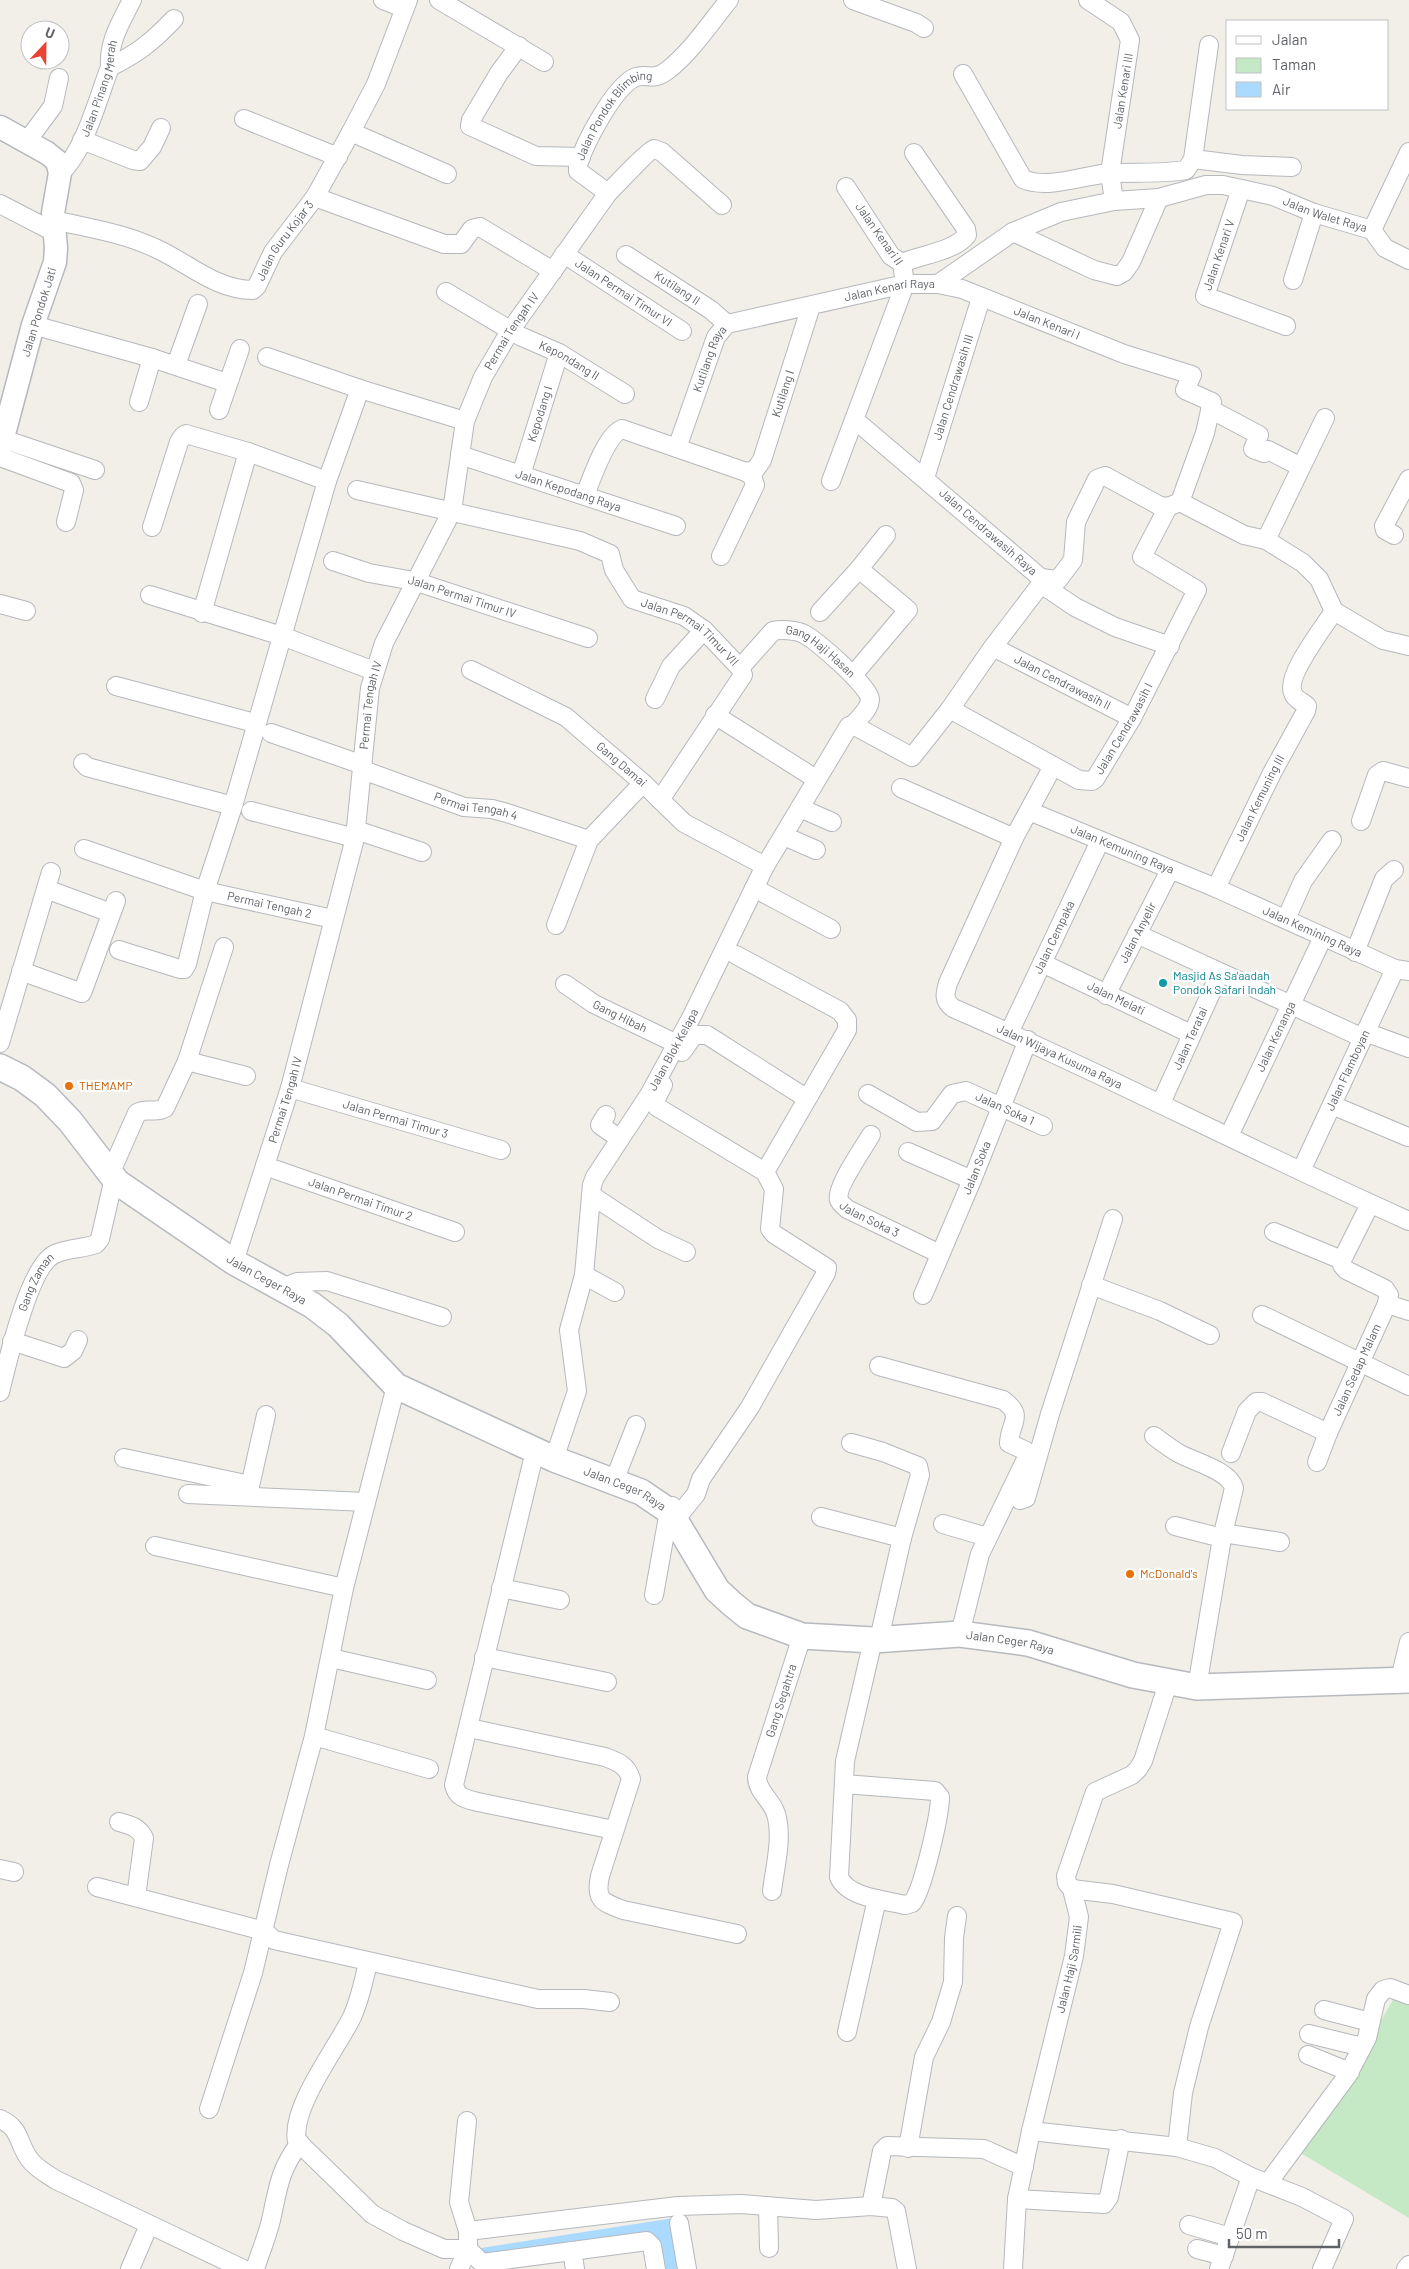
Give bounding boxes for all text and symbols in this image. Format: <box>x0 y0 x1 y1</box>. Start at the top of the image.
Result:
north arrow <box>20 20 70 70</box>
legend <box>1226 20 1389 110</box>
text: U <box>43 23 58 42</box>
text: Jalan <box>1272 30 1308 48</box>
street label: Jalan Pinang Merah <box>77 38 119 139</box>
street label: Jalan Kenari III <box>1109 52 1135 130</box>
text: Taman <box>1272 55 1316 73</box>
street label: Jalan Pondok Blimbing <box>572 68 653 162</box>
text: Air <box>1272 80 1291 98</box>
street label: Jalan Walet Raya <box>1281 193 1369 234</box>
street label: Jalan Guru Kojar 3 <box>253 197 316 283</box>
street label: Jalan Kenari II <box>853 200 906 267</box>
street label: Jalan Kenari V <box>1199 217 1237 292</box>
street label: Jalan Permai Timur VI <box>573 255 675 329</box>
street label: Jalan Pondok Jati <box>18 265 58 358</box>
street label: Kutilang II <box>652 267 703 307</box>
street label: Jalan Kenari Raya <box>843 276 935 303</box>
street label: Permai Tengah IV <box>481 289 541 372</box>
street label: Jalan Kenari I <box>1012 303 1082 342</box>
street label: Kutilang Raya <box>689 322 729 394</box>
street label: Jalan Cendrawasih III <box>929 333 975 441</box>
street label: Kepondang II <box>537 337 602 382</box>
street label: Kutilang I <box>768 368 796 419</box>
street label: Kepodang I <box>524 384 554 443</box>
street label: Jalan Kepodang Raya <box>514 466 623 514</box>
street label: Jalan Cendrawasih Raya <box>937 485 1040 578</box>
street label: Jalan Permai Timur IV <box>407 572 518 620</box>
street label: Jalan Permai Timur VII <box>639 594 742 668</box>
street label: Gang Haji Hasan <box>785 622 859 680</box>
street label: Jalan Cendrawasih II <box>1012 651 1114 712</box>
street label: Permai Tengah IV <box>356 659 384 750</box>
street label: Jalan Cendrawasih I <box>1091 680 1155 777</box>
street label: Gang Damai <box>594 738 650 789</box>
street label: Jalan Kemuning III <box>1232 752 1287 843</box>
street label: Permai Tengah 4 <box>432 789 520 822</box>
street label: Jalan Kemuning Raya <box>1069 821 1177 876</box>
street label: Permai Tengah 2 <box>226 888 313 920</box>
street label: Jalan Cempaka <box>1030 898 1077 976</box>
street label: Jalan Anyelir <box>1116 899 1159 965</box>
street label: Jalan Kemining Raya <box>1261 902 1365 959</box>
place label: Masjid As Sa'aadah Pondok Safari Indah <box>1173 968 1276 996</box>
marker: Masjid As Sa'aadah Pondok Safari Indah <box>1157 977 1169 989</box>
street label: Jalan Melati <box>1085 978 1148 1017</box>
street label: Gang Hibah <box>591 997 650 1035</box>
street label: Jalan Kenanga <box>1253 999 1298 1073</box>
street label: Jalan Teratai <box>1169 1004 1210 1071</box>
street label: Jalan Blok Kelapa <box>645 1006 701 1093</box>
street label: Jalan Wijaya Kusuma Raya <box>995 1020 1125 1091</box>
street label: Jalan Flamboyan <box>1322 1027 1372 1112</box>
street label: Permai Tengah IV <box>265 1055 304 1145</box>
place label: THEMAMP <box>79 1078 133 1092</box>
marker: THEMAMP <box>63 1080 75 1092</box>
street label: Jalan Soka 1 <box>974 1088 1037 1127</box>
street label: Jalan Permai Timur 3 <box>341 1096 450 1140</box>
street label: Jalan Soka <box>959 1139 993 1196</box>
street label: Jalan Permai Timur 2 <box>307 1174 415 1223</box>
street label: Jalan Soka 3 <box>837 1198 902 1239</box>
street label: Gang Zaman <box>15 1249 56 1313</box>
street label: Jalan Ceger Raya <box>224 1251 309 1307</box>
street label: Jalan Sedap Malam <box>1329 1321 1383 1418</box>
street label: Jalan Ceger Raya <box>582 1463 669 1513</box>
place label: McDonald's <box>1140 1566 1198 1580</box>
marker: McDonald's <box>1124 1568 1136 1580</box>
street label: Jalan Ceger Raya <box>966 1627 1056 1657</box>
street label: Gang Segahtra <box>762 1662 799 1739</box>
street label: Jalan Haji Sarmili <box>1052 1924 1084 2014</box>
scale bar <box>1229 2216 1339 2248</box>
text: 50 m <box>1236 2224 1268 2242</box>

